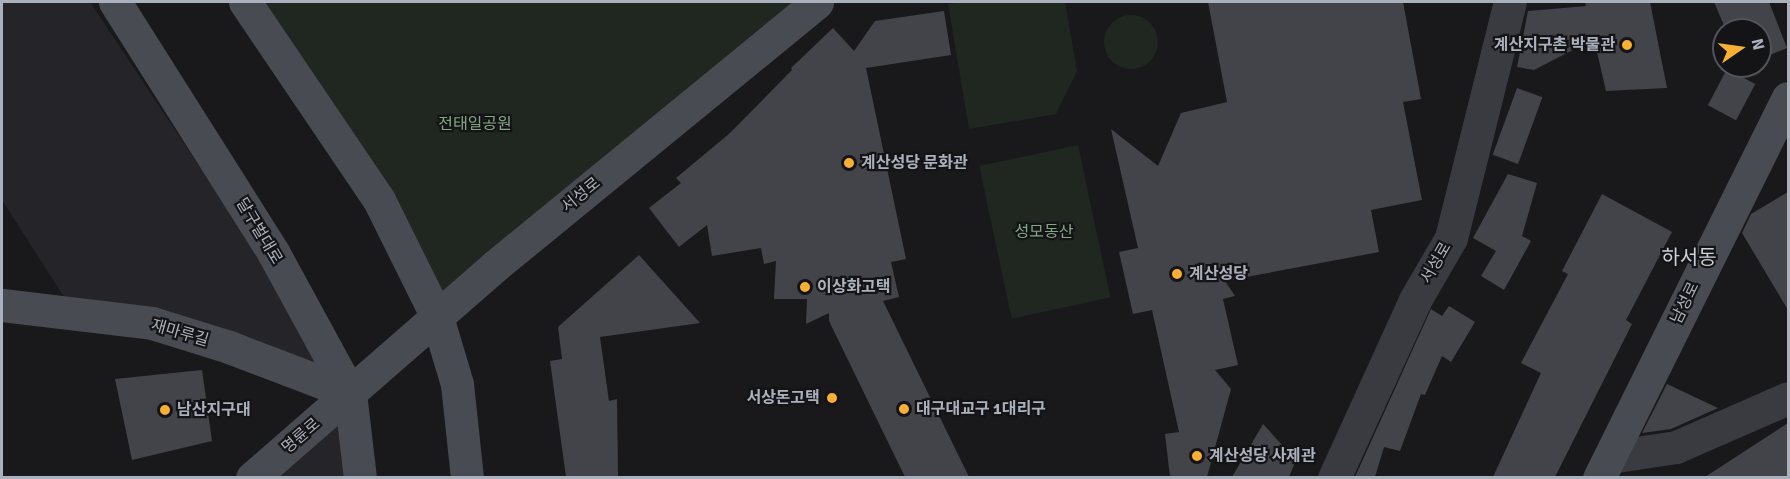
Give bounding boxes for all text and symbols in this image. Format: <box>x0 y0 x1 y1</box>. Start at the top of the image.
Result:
north arrow <box>1712 18 1772 78</box>
place label: 계산지구촌 박물관 <box>1494 35 1615 55</box>
text: N <box>1747 37 1769 52</box>
marker: 계산지구촌 박물관 <box>1620 38 1634 52</box>
park label: 전태일공원 <box>438 114 512 134</box>
place label: 계산성당 문화관 <box>861 153 968 173</box>
marker: 계산성당 문화관 <box>842 156 856 170</box>
street label: 서성로 <box>558 174 604 216</box>
street label: 달구벌대로 <box>232 195 286 267</box>
park label: 성모동산 <box>1015 222 1073 242</box>
street label: 서성로 <box>1417 239 1455 287</box>
district label: 하서동 <box>1661 245 1717 269</box>
place label: 계산성당 <box>1189 264 1248 284</box>
marker: 계산성당 <box>1170 267 1184 281</box>
place label: 이상화고택 <box>817 277 891 297</box>
street label: 남성로 <box>1667 279 1703 327</box>
marker: 이상화고택 <box>798 280 812 294</box>
street label: 재마루길 <box>149 316 211 350</box>
place label: 서상돈고택 <box>746 388 820 408</box>
marker: 서상돈고택 <box>825 391 839 405</box>
place label: 대구대교구 1대리구 <box>916 399 1046 419</box>
place label: 남산지구대 <box>177 400 251 420</box>
marker: 대구대교구 1대리구 <box>897 402 911 416</box>
marker: 남산지구대 <box>158 403 172 417</box>
street label: 명륜로 <box>278 414 324 458</box>
place label: 계산성당 사제관 <box>1209 446 1316 466</box>
marker: 계산성당 사제관 <box>1190 449 1204 463</box>

